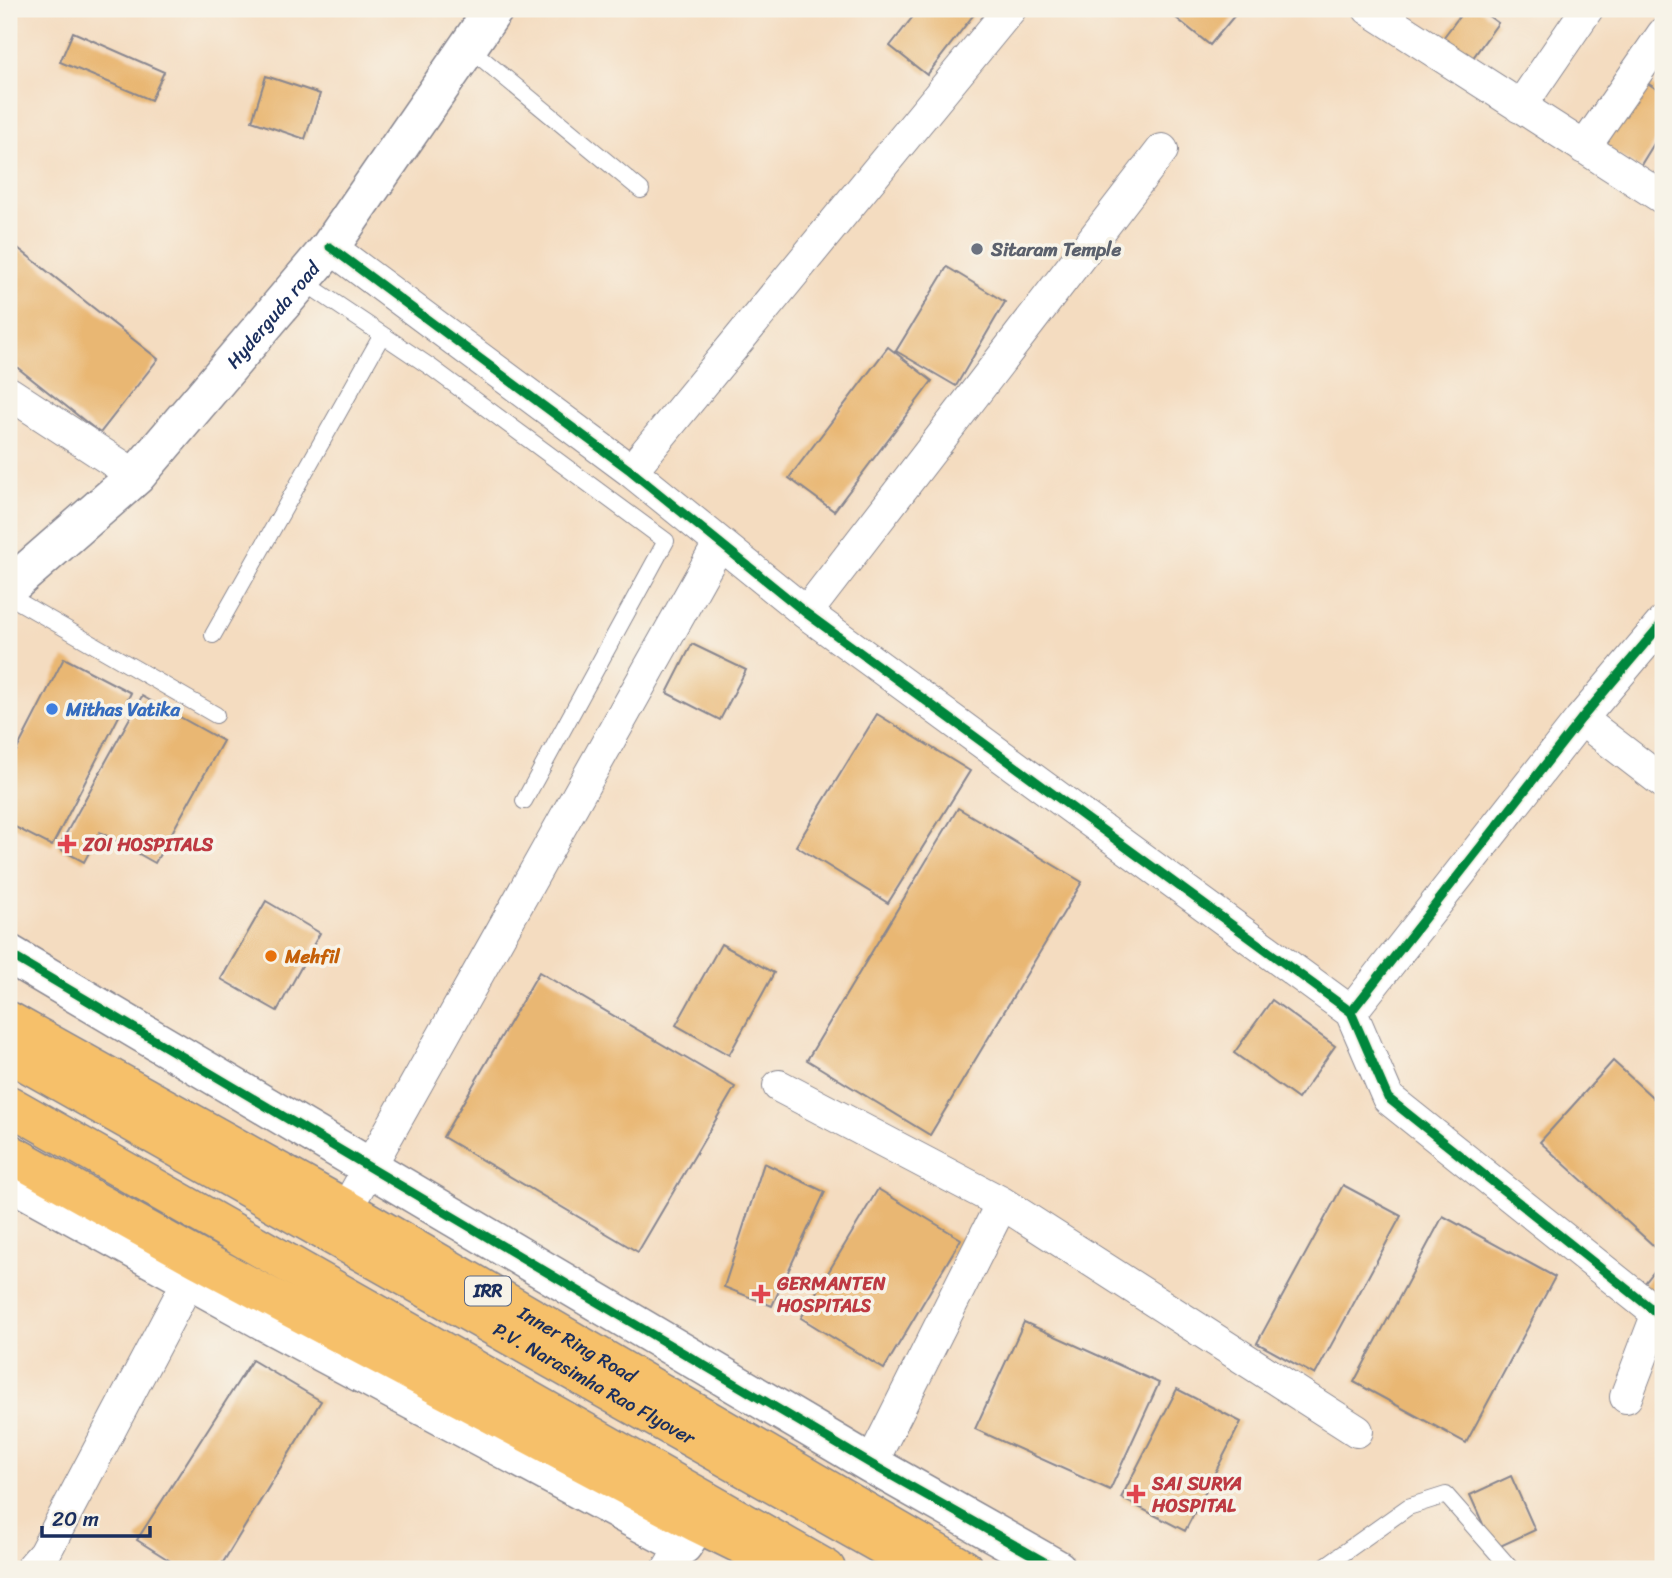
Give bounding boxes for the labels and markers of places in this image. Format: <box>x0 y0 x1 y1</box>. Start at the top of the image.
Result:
place label: Sitaram Temple <box>990 233 1122 266</box>
marker: Sitaram Temple <box>969 241 985 257</box>
place label: Mithas Vatika <box>65 693 180 726</box>
marker: Mithas Vatika <box>44 701 60 717</box>
place label: ZOI HOSPITALS <box>82 828 213 861</box>
marker: ZOI HOSPITALS <box>57 834 77 854</box>
place label: Mehfil <box>284 940 341 973</box>
marker: Mehfil <box>263 948 279 964</box>
place label: GERMANTEN HOSPITALS <box>776 1267 886 1322</box>
marker: GERMANTEN HOSPITALS <box>751 1284 771 1304</box>
place label: SAI SURYA HOSPITAL <box>1151 1467 1242 1522</box>
marker: SAI SURYA HOSPITAL <box>1126 1484 1146 1504</box>

